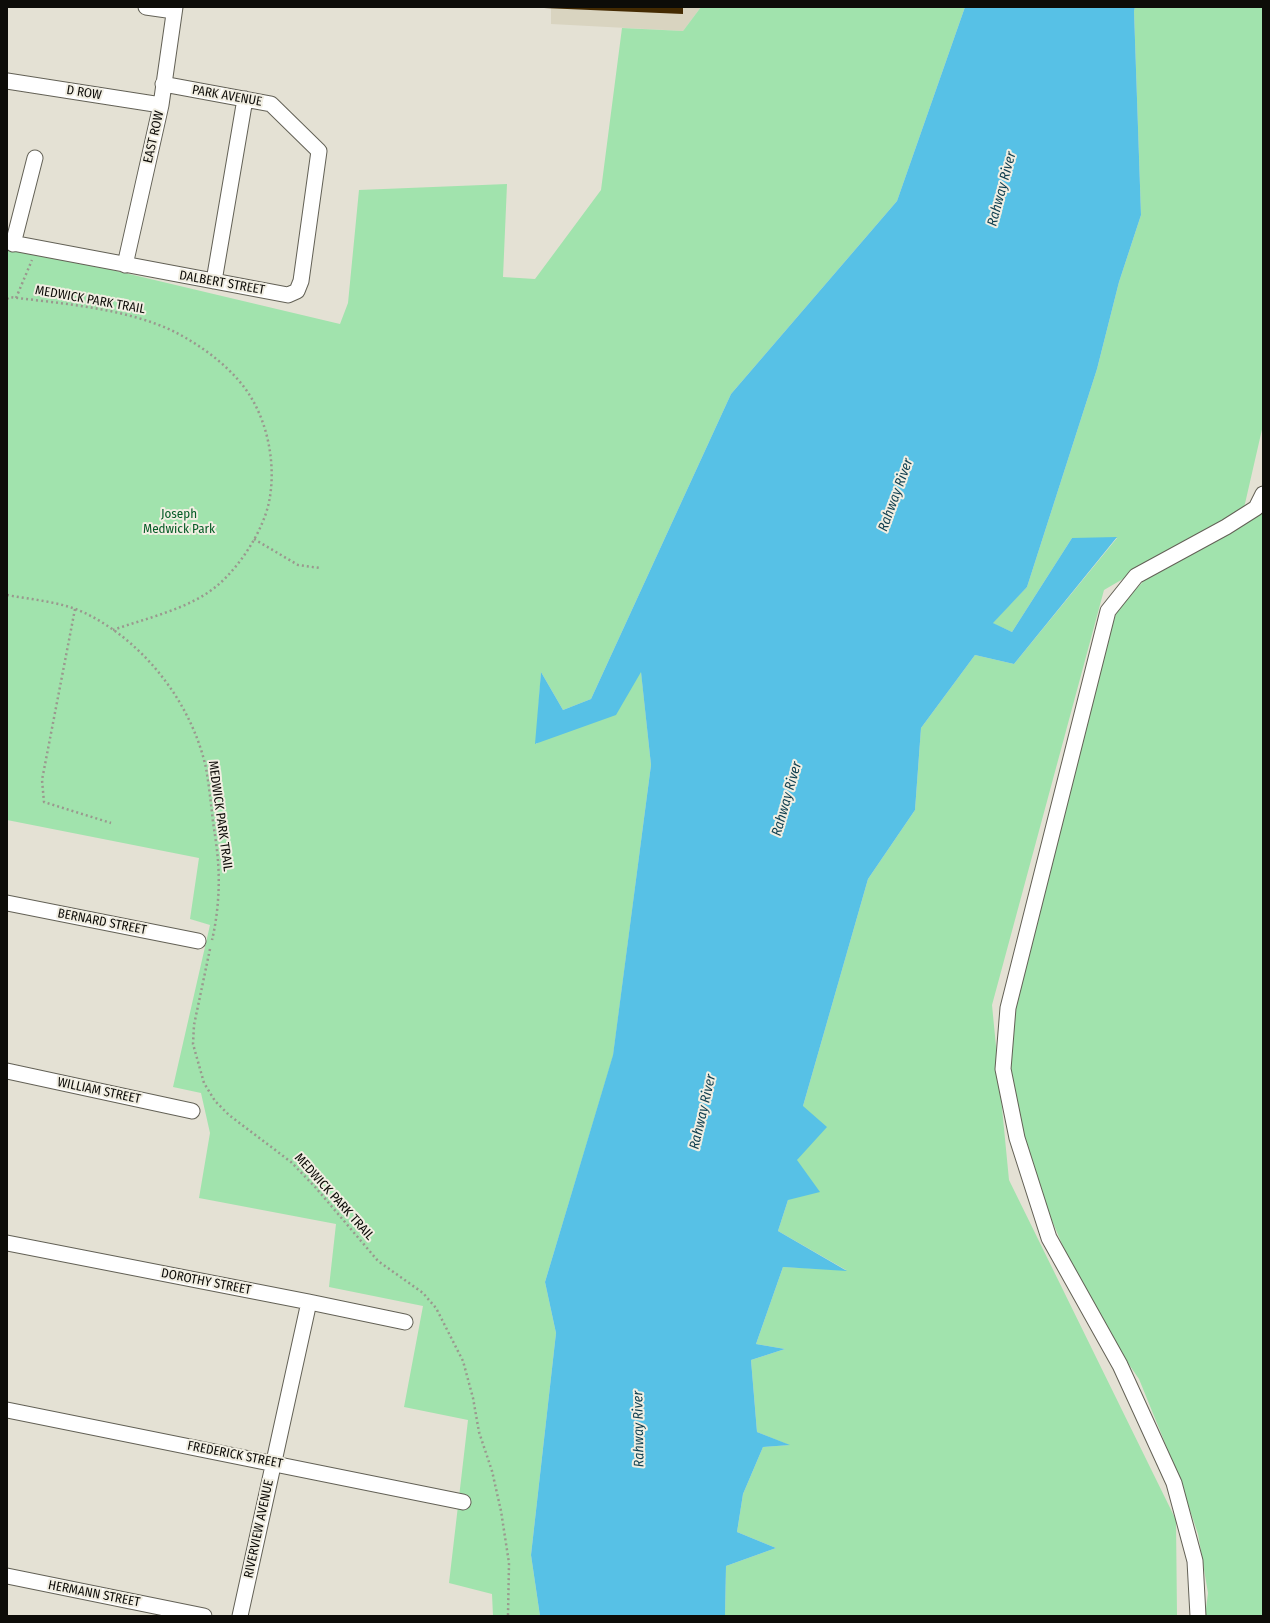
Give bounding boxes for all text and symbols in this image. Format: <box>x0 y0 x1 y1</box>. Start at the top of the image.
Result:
street label: PARK AVENUE <box>191 82 263 110</box>
street label: D ROW <box>65 83 103 103</box>
street label: EAST ROW <box>140 109 168 165</box>
water label: Rahway River <box>984 150 1020 228</box>
street label: DALBERT STREET <box>178 268 266 298</box>
street label: MEDWICK PARK TRAIL <box>34 283 146 317</box>
water label: Rahway River <box>875 456 917 534</box>
park label: Joseph Medwick Park <box>143 506 215 537</box>
street label: MEDWICK PARK TRAIL <box>205 760 235 872</box>
water label: Rahway River <box>768 760 806 838</box>
street label: BERNARD STREET <box>56 906 148 938</box>
water label: Rahway River <box>686 1073 720 1151</box>
street label: WILLIAM STREET <box>56 1075 142 1107</box>
street label: MEDWICK PARK TRAIL <box>291 1150 377 1244</box>
street label: DOROTHY STREET <box>160 1266 252 1298</box>
water label: Rahway River <box>630 1391 648 1467</box>
street label: FREDERICK STREET <box>186 1438 284 1472</box>
street label: RIVERVIEW AVENUE <box>241 1478 277 1580</box>
street label: HERMANN STREET <box>47 1577 141 1611</box>

